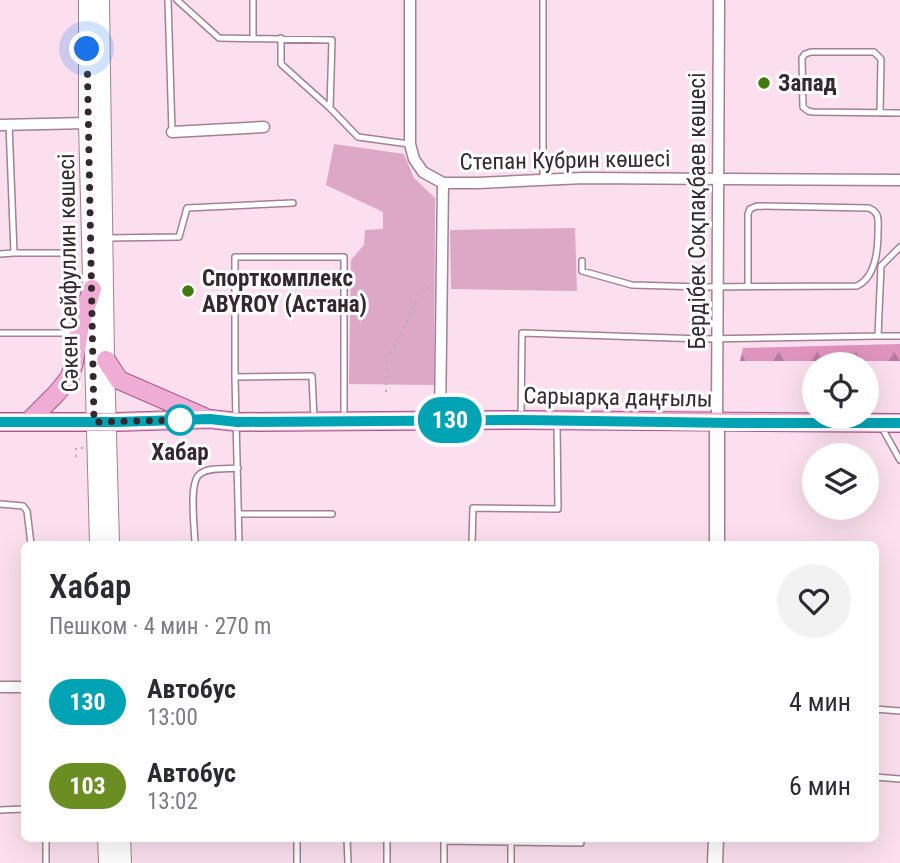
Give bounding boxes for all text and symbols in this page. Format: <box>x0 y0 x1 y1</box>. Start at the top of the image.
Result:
your location <box>69 31 104 66</box>
place label: Запад <box>778 70 837 97</box>
street label: Бердібек Соқпақбаев көшесі <box>684 73 711 349</box>
marker: Запад <box>756 75 772 91</box>
street label: Степан Кубрин көшесі <box>459 145 671 176</box>
street label: Сәкен Сейфуллин көшесі <box>53 153 84 393</box>
place label: Спорткомплекс ABYROY (Астана) <box>202 265 367 318</box>
marker: Спорткомплекс ABYROY (Астана) <box>180 283 196 299</box>
map controls <box>802 352 879 520</box>
button: locate <box>802 352 879 429</box>
street label: Сарыарқа даңғылы <box>523 382 713 413</box>
line badge: 130 <box>410 397 490 443</box>
marker: Хабар <box>165 405 195 435</box>
text: 130 <box>432 406 468 434</box>
place label: Хабар <box>151 439 209 466</box>
button: layers <box>802 443 879 520</box>
button: heart <box>777 564 851 638</box>
text: Хабар <box>49 567 131 606</box>
text: Пешком · 4 мин · 270 m <box>49 613 271 640</box>
text: Автобус <box>147 674 236 704</box>
text: 4 мин <box>789 687 851 717</box>
text: 130 <box>69 688 106 716</box>
text: 13:00 <box>147 704 198 731</box>
text: Автобус <box>147 758 236 788</box>
text: 6 мин <box>789 771 851 801</box>
text: 103 <box>69 772 106 800</box>
text: 13:02 <box>147 788 198 815</box>

